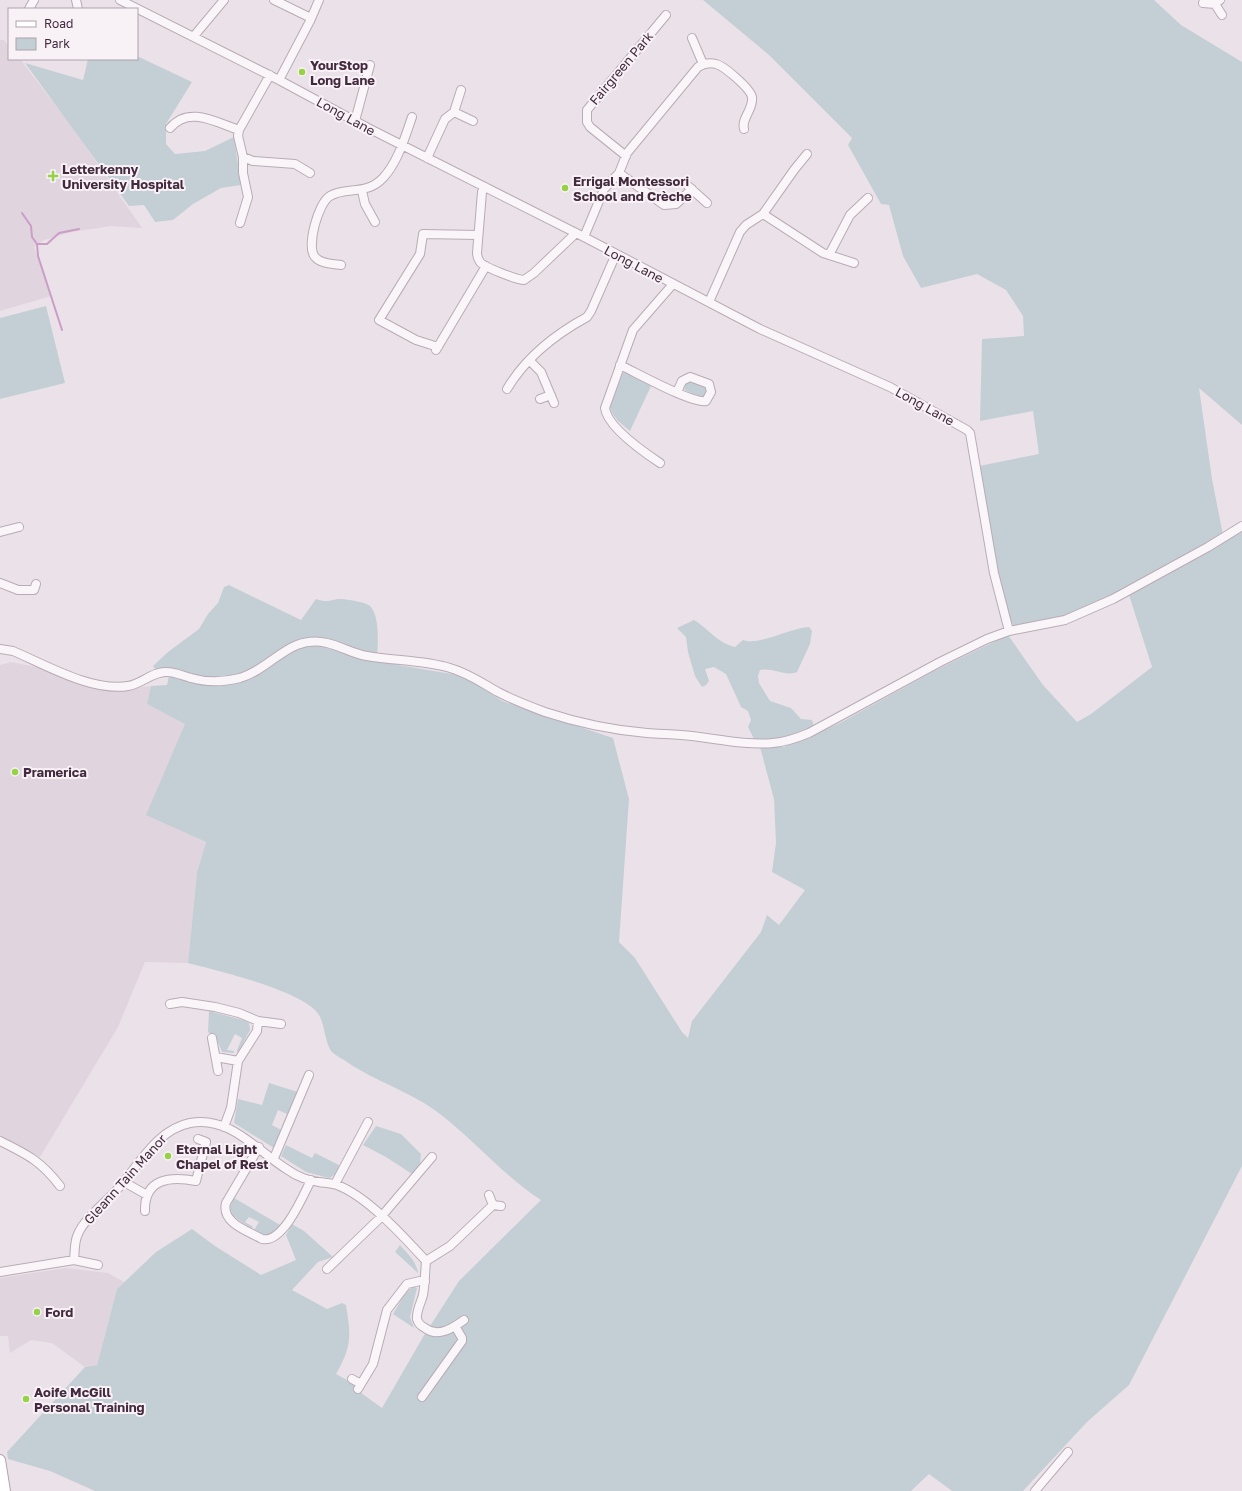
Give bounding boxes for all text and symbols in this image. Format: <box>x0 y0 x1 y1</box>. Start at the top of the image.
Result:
legend <box>8 8 138 60</box>
text: Road <box>44 16 73 31</box>
street label: Fairgreen Park <box>586 28 657 108</box>
text: Park <box>44 36 70 51</box>
place label: YourStop Long Lane <box>310 57 375 88</box>
marker: YourStop Long Lane <box>297 67 307 77</box>
street label: Long Lane <box>314 93 378 139</box>
place label: Letterkenny University Hospital <box>62 161 185 192</box>
marker: Letterkenny University Hospital <box>47 170 59 182</box>
place label: Errigal Montessori School and Crèche <box>573 173 692 204</box>
marker: Errigal Montessori School and Crèche <box>560 183 570 193</box>
street label: Long Lane <box>602 242 666 286</box>
street label: Long Lane <box>893 383 957 429</box>
place label: Pramerica <box>23 764 87 780</box>
marker: Pramerica <box>10 767 20 777</box>
street label: Gleann Tain Manor <box>80 1131 170 1227</box>
place label: Eternal Light Chapel of Rest <box>176 1141 269 1172</box>
marker: Eternal Light Chapel of Rest <box>163 1151 173 1161</box>
place label: Ford <box>45 1304 73 1320</box>
marker: Ford <box>32 1307 42 1317</box>
place label: Aoife McGill Personal Training <box>34 1384 145 1415</box>
marker: Aoife McGill Personal Training <box>21 1394 31 1404</box>

